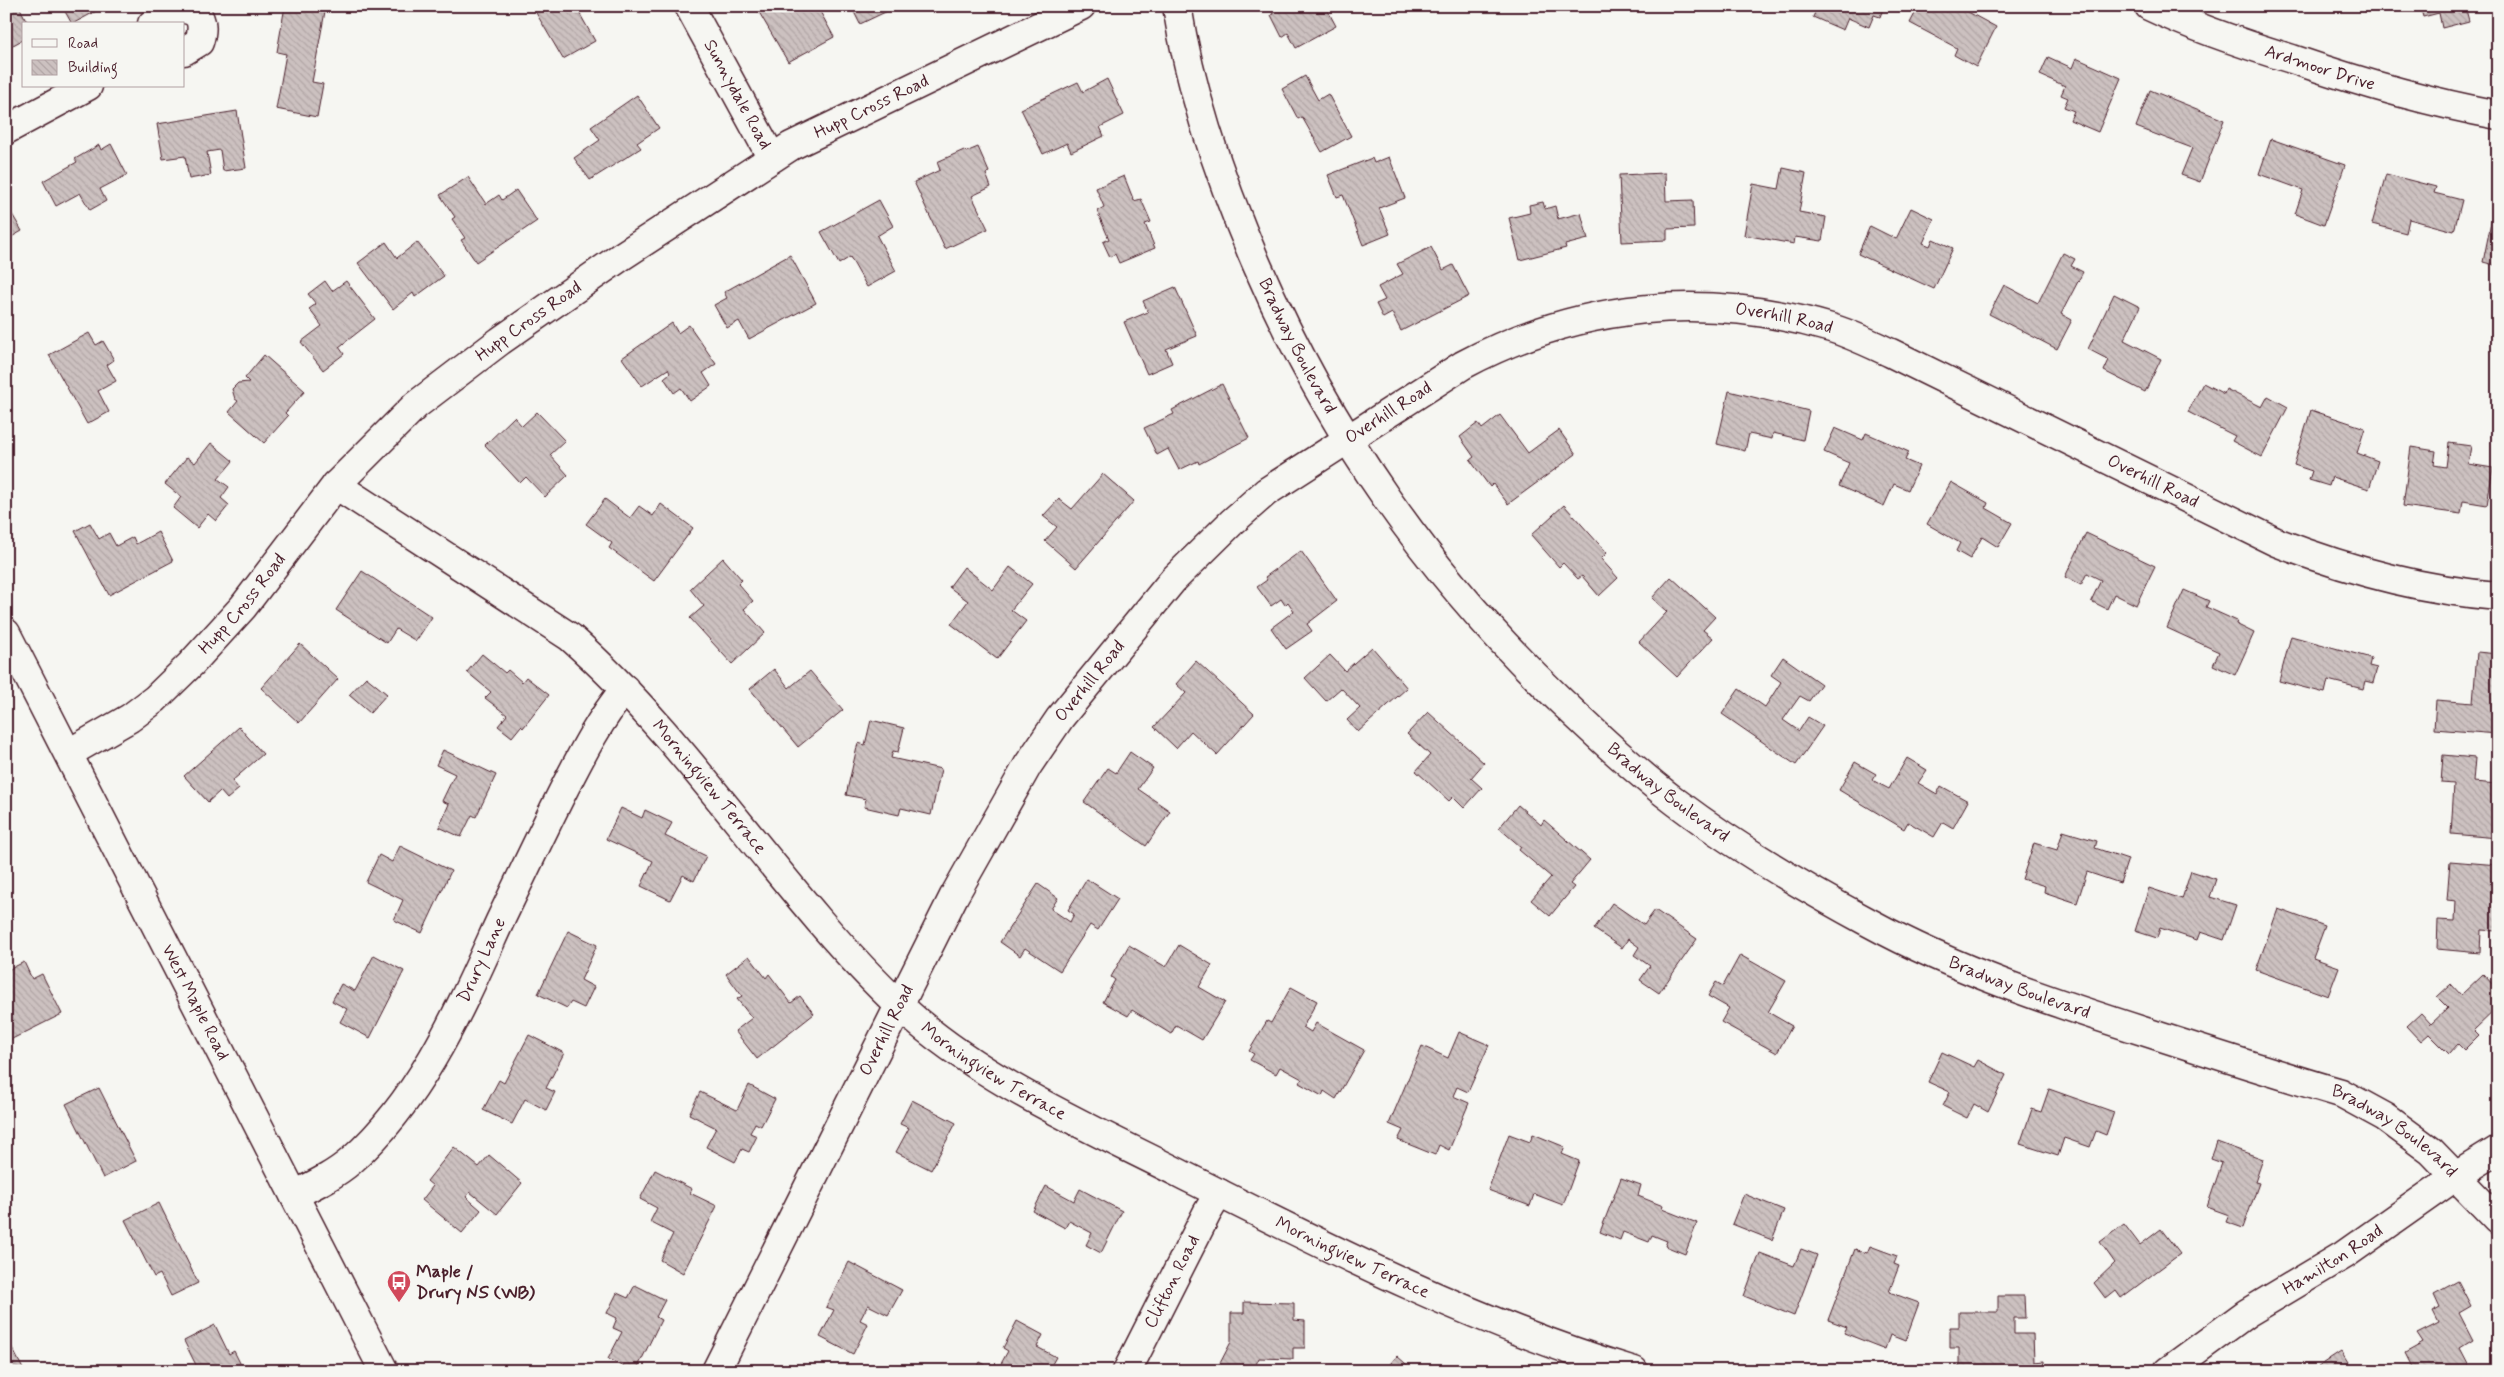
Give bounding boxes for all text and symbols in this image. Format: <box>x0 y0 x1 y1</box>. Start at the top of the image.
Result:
legend <box>22 22 185 88</box>
text: Road <box>68 34 98 54</box>
street label: Sunnydale Road <box>698 35 777 154</box>
street label: Ardmoor Drive <box>2262 39 2378 97</box>
text: Building <box>68 58 118 79</box>
street label: Hupp Cross Road <box>810 69 933 145</box>
street label: Bradway Boulevard <box>1252 274 1342 418</box>
street label: Hupp Cross Road <box>471 276 587 367</box>
street label: Overhill Road <box>1734 297 1836 340</box>
street label: Overhill Road <box>1341 376 1437 450</box>
street label: Overhill Road <box>2103 449 2203 514</box>
street label: Hupp Cross Road <box>193 549 292 660</box>
street label: Overhill Road <box>1049 635 1131 727</box>
street label: Morningview Terrace <box>646 715 772 860</box>
street label: Bradway Boulevard <box>1602 737 1734 848</box>
street label: Drury Lane <box>452 914 512 1007</box>
street label: West Maple Road <box>155 940 235 1065</box>
street label: Bradway Boulevard <box>1945 951 2093 1025</box>
street label: Overhill Road <box>854 981 920 1080</box>
street label: Morningview Terrace <box>915 1017 1070 1126</box>
street label: Bradway Boulevard <box>2329 1079 2463 1183</box>
street label: Morningview Terrace <box>1271 1211 1433 1305</box>
street label: Hamilton Road <box>2278 1219 2388 1301</box>
street label: Clifton Road <box>1139 1231 1206 1333</box>
place label: Maple / Drury NS (WB) <box>416 1260 536 1305</box>
bus stop icon: Maple / Drury NS (WB) <box>386 1269 412 1303</box>

